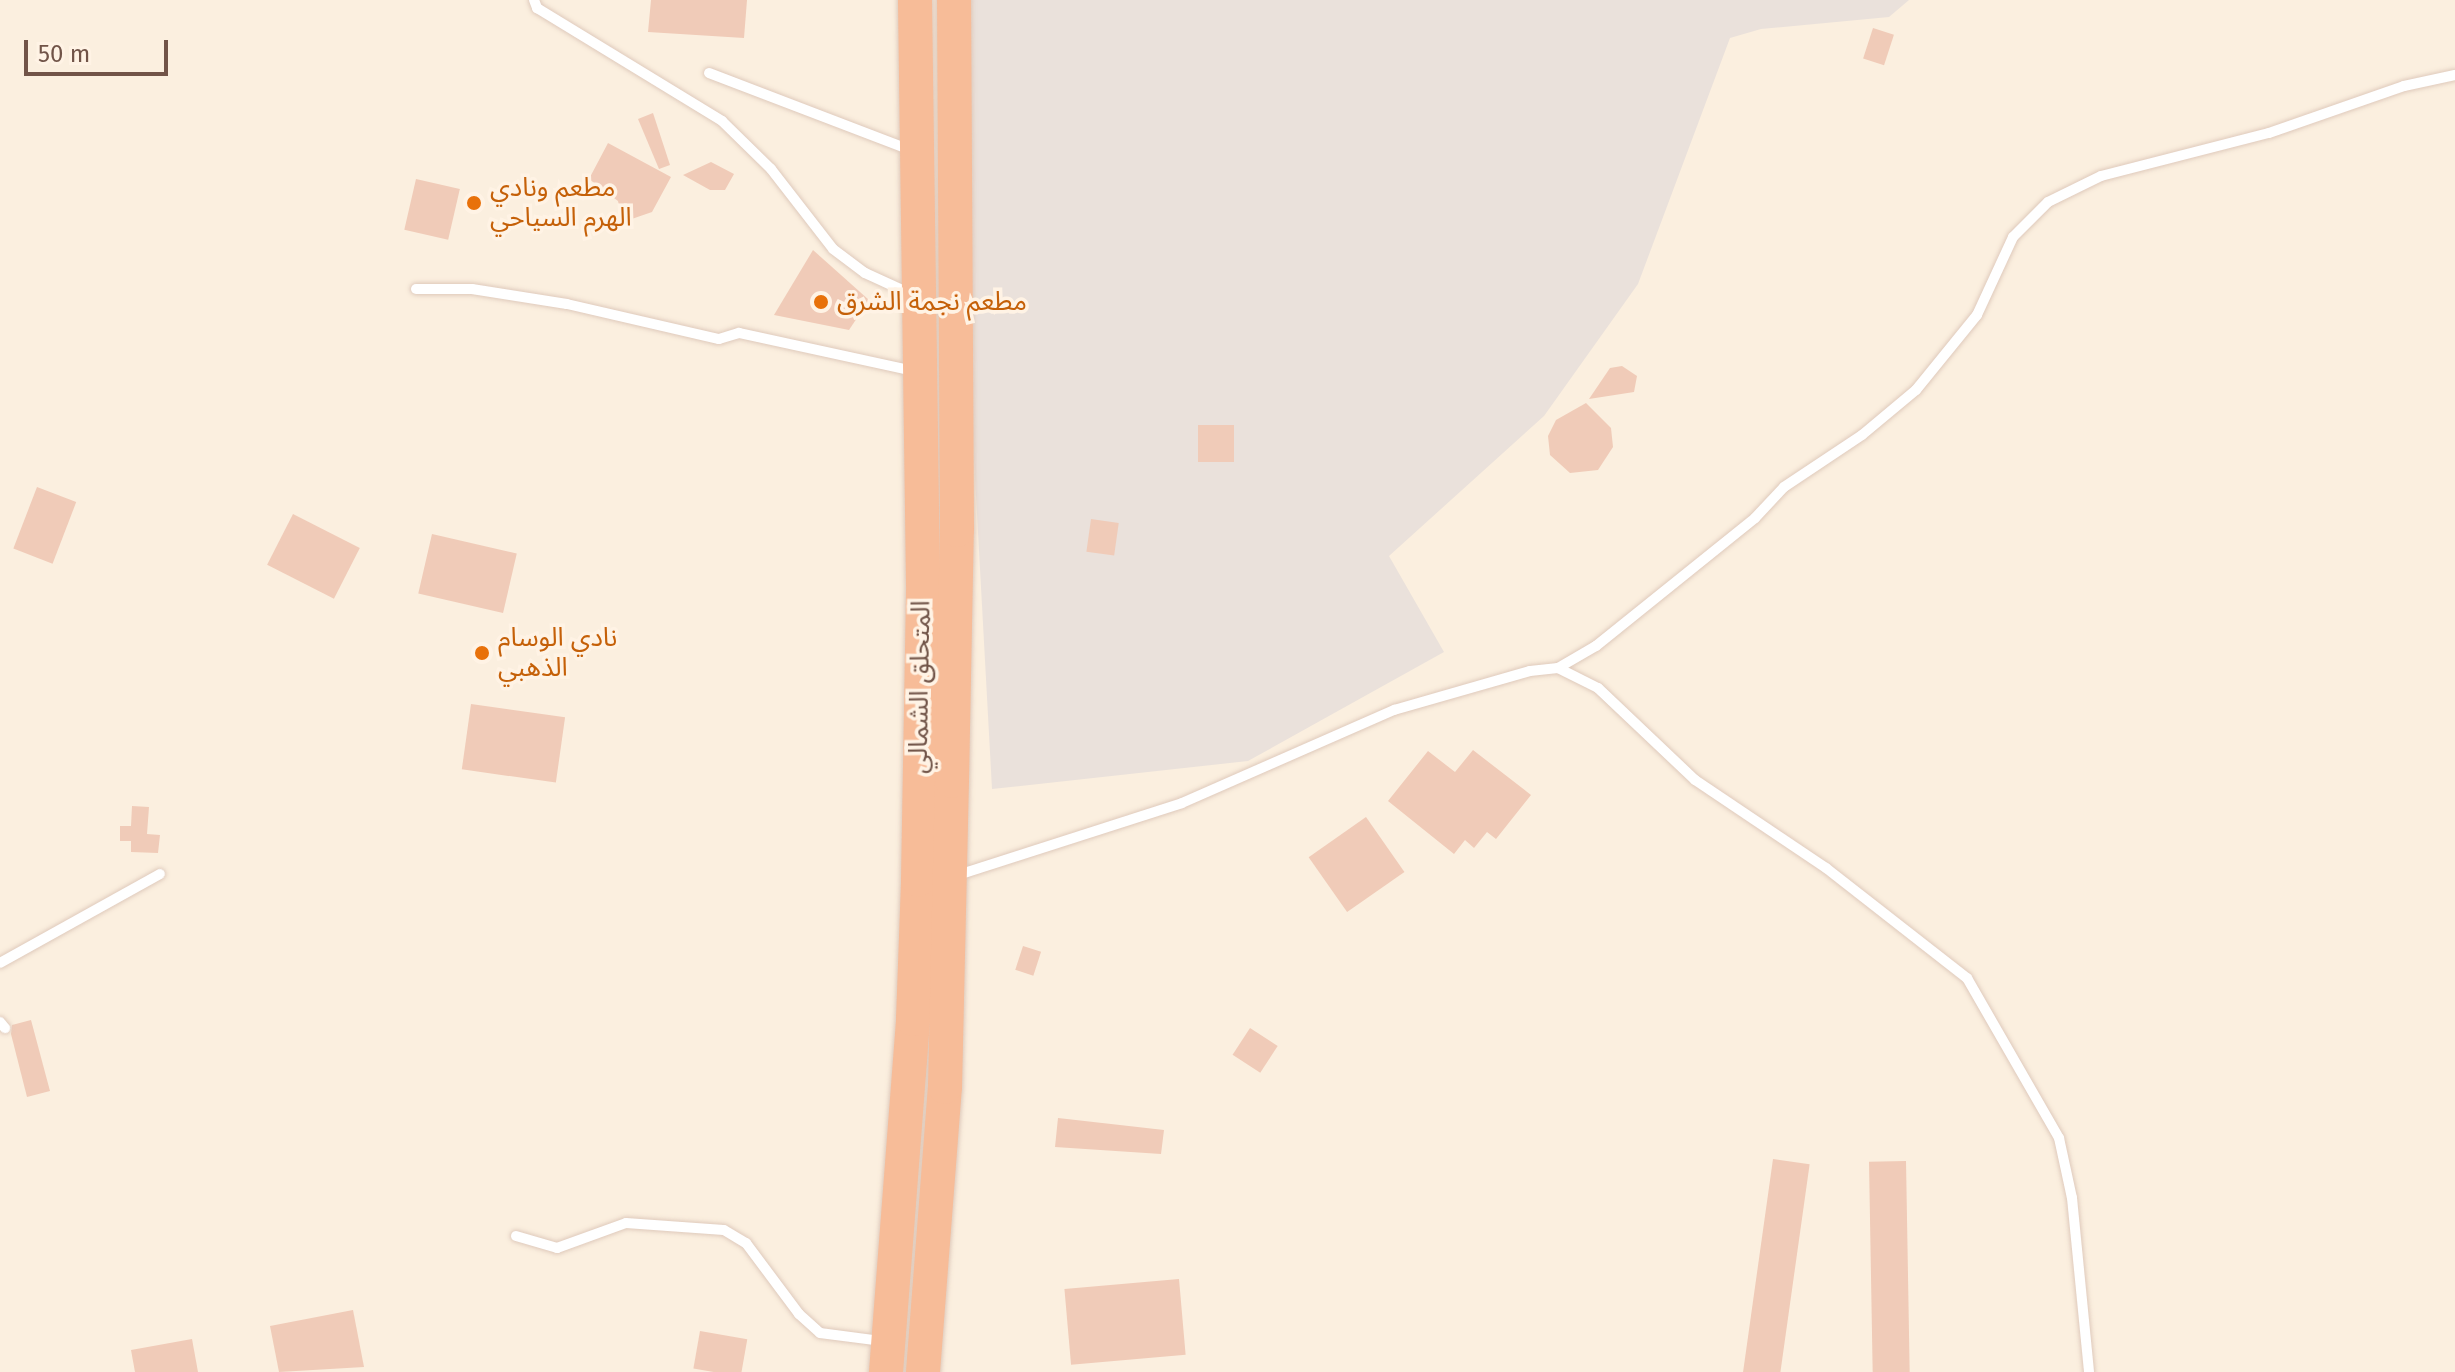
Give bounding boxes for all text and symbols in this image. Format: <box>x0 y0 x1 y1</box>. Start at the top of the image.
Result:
scale bar <box>28 24 172 74</box>
text: 50 m <box>38 40 90 68</box>
place label: مطعم ونادي الهرم السياحي <box>490 172 632 234</box>
marker: مطعم ونادي الهرم السياحي <box>465 194 483 212</box>
place label: مطعم نجمة الشرق <box>837 286 1027 318</box>
marker: مطعم نجمة الشرق <box>812 293 830 311</box>
street label: المتحلق الشمالي <box>903 600 937 774</box>
place label: نادي الوسام الذهبي <box>498 622 617 684</box>
marker: نادي الوسام الذهبي <box>473 644 491 662</box>

